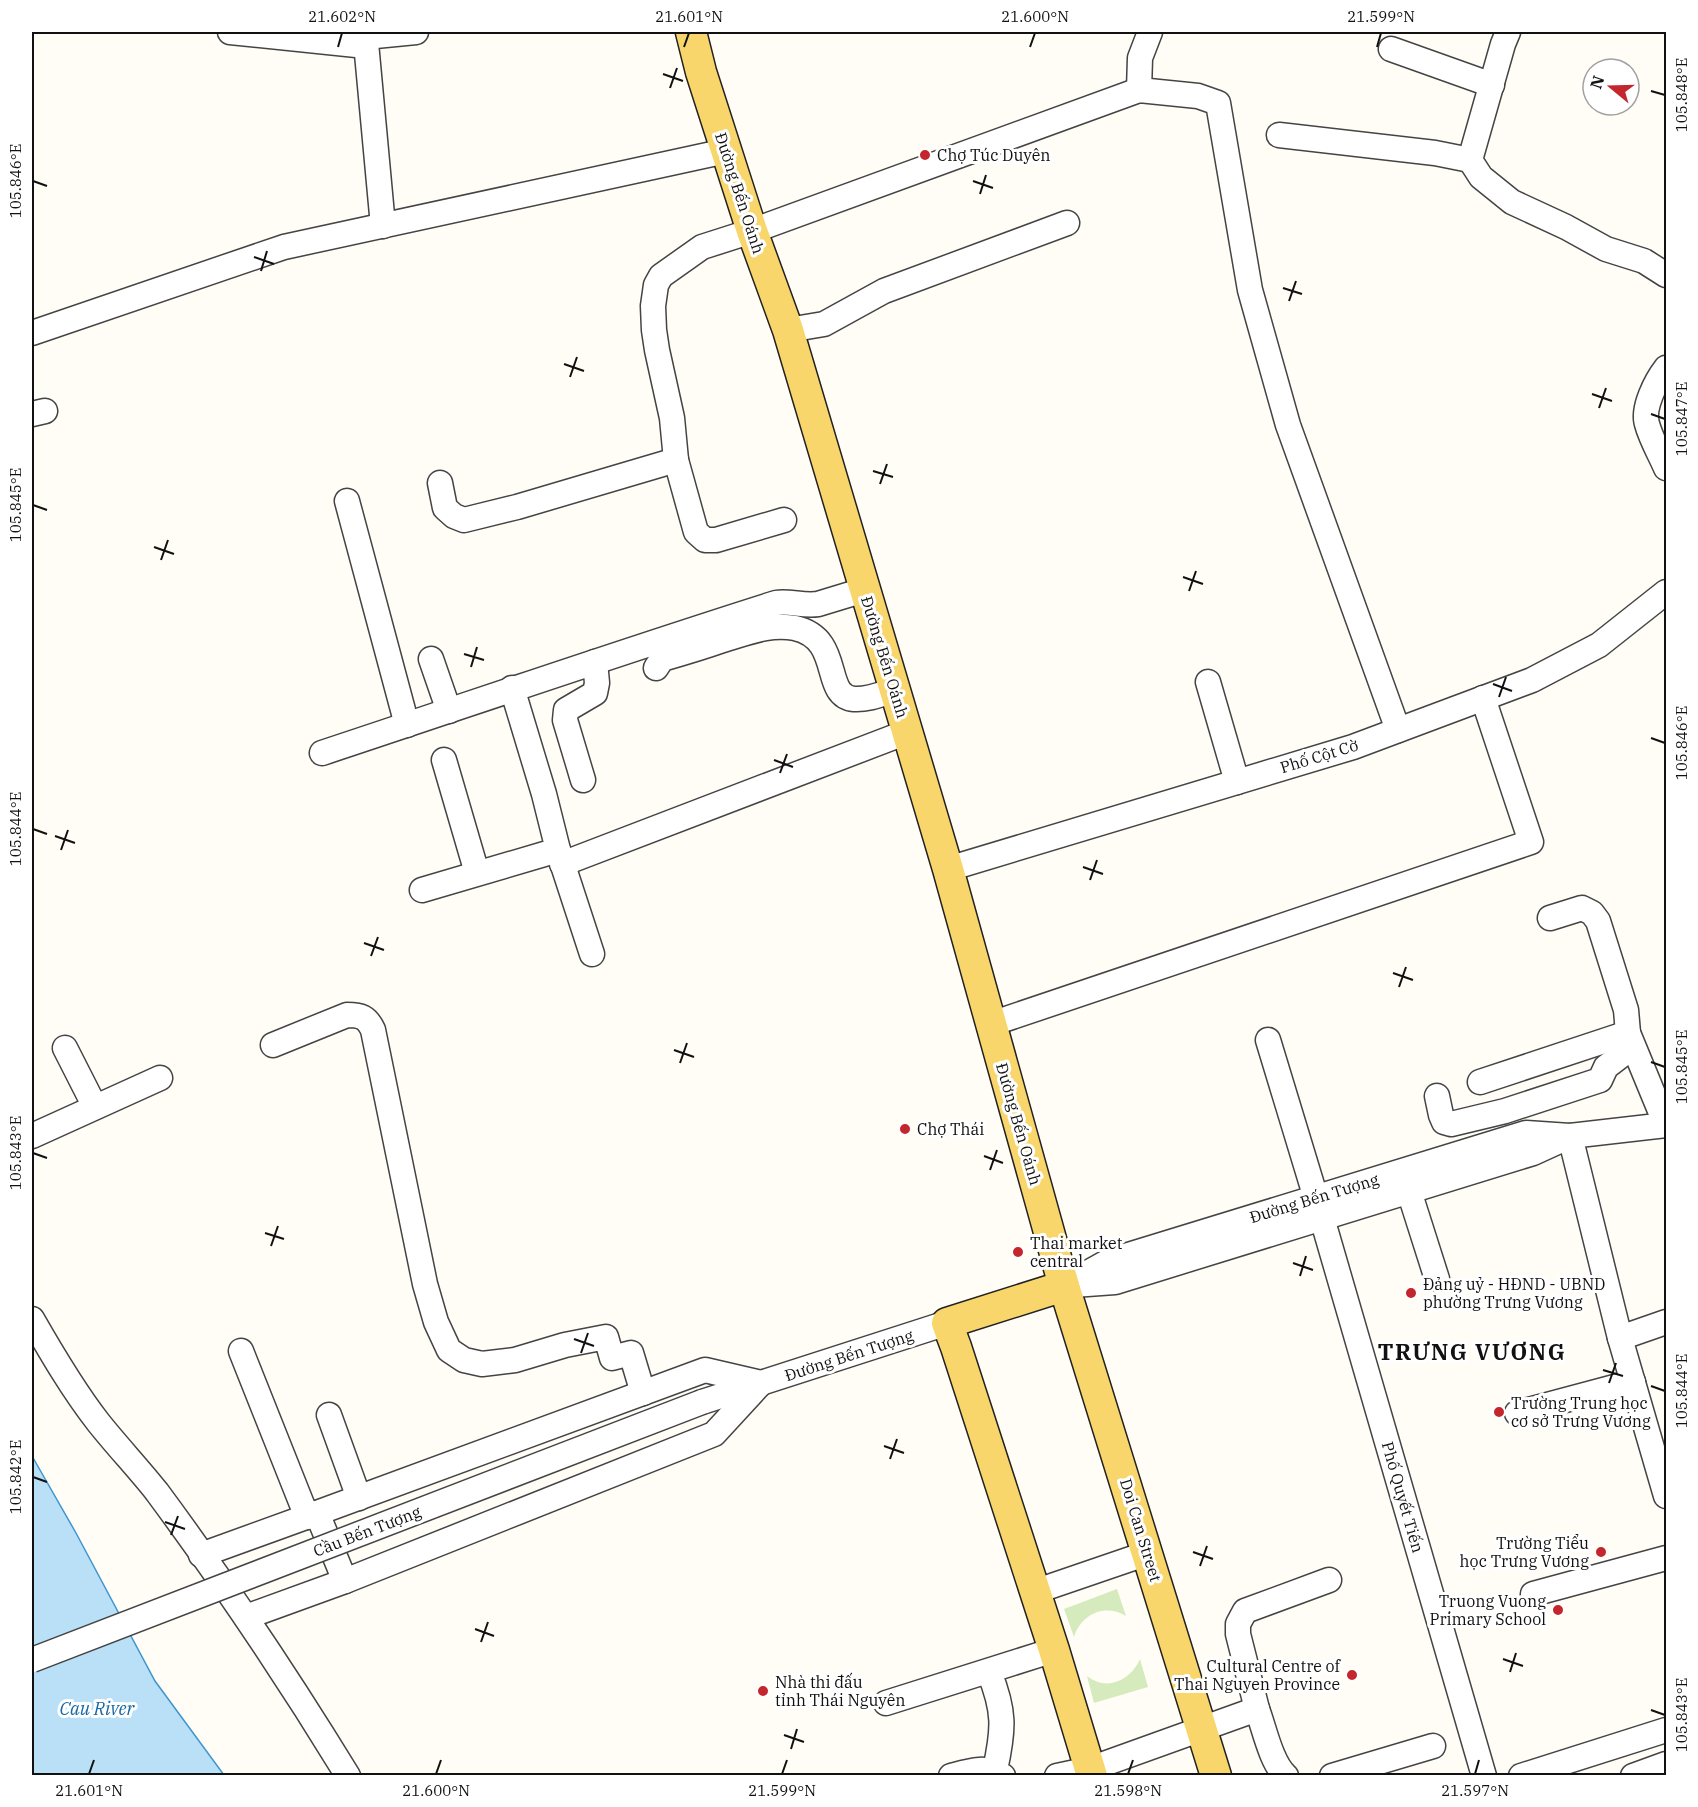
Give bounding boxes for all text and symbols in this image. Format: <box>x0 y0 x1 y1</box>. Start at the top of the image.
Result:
text: 21.602°N <box>308 7 376 26</box>
text: 21.601°N <box>655 7 723 26</box>
text: 21.600°N <box>1001 7 1069 26</box>
text: 21.599°N <box>1347 7 1415 26</box>
north arrow <box>1581 57 1641 117</box>
text: 105.848°E <box>1672 58 1691 132</box>
text: N <box>1585 73 1608 91</box>
street label: Đường Bến Oánh <box>711 130 769 256</box>
text: 105.846°E <box>6 144 25 218</box>
place label: Chợ Túc Duyên <box>937 145 1051 165</box>
marker: Chợ Túc Duyên <box>918 148 932 162</box>
text: 105.847°E <box>1672 382 1691 456</box>
text: 105.845°E <box>6 468 25 542</box>
street label: Đường Bến Oánh <box>857 594 913 720</box>
text: 105.846°E <box>1672 706 1691 780</box>
street label: Phố Cột Cờ <box>1278 735 1360 777</box>
text: 105.844°E <box>6 792 25 866</box>
text: 105.845°E <box>1672 1030 1691 1104</box>
street label: Đường Bến Oánh <box>992 1060 1046 1188</box>
text: 105.843°E <box>6 1116 25 1190</box>
place label: Chợ Thái <box>917 1119 984 1139</box>
marker: Chợ Thái <box>898 1122 912 1136</box>
street label: Đường Bến Tượng <box>1247 1169 1381 1227</box>
place label: Thai market central <box>1030 1233 1123 1271</box>
marker: Thai market central <box>1011 1245 1025 1259</box>
place label: Đảng uỷ - HĐND - UBND phường Trưng Vương <box>1423 1274 1605 1312</box>
marker: Đảng uỷ - HĐND - UBND phường Trưng Vương <box>1404 1286 1418 1300</box>
street label: Đường Bến Tượng <box>782 1325 916 1385</box>
district label: TRƯNG VƯƠNG <box>1378 1337 1566 1366</box>
text: 105.844°E <box>1672 1354 1691 1428</box>
place label: Trường Trung học cơ sở Trưng Vương <box>1511 1393 1651 1431</box>
marker: Trường Trung học cơ sở Trưng Vương <box>1492 1405 1506 1419</box>
street label: Phố Quyết Tiến <box>1378 1439 1428 1555</box>
text: 105.842°E <box>6 1440 25 1514</box>
street label: Doi Can Street <box>1116 1476 1166 1584</box>
street label: Cầu Bến Tượng <box>310 1501 424 1561</box>
place label: Trường Tiểu học Trưng Vương <box>1460 1533 1589 1571</box>
marker: Trường Tiểu học Trưng Vương <box>1594 1545 1608 1559</box>
place label: Truong Vuong Primary School <box>1430 1591 1546 1629</box>
marker: Truong Vuong Primary School <box>1551 1603 1565 1617</box>
place label: Cultural Centre of Thai Nguyen Province <box>1174 1656 1342 1694</box>
marker: Cultural Centre of Thai Nguyen Province <box>1345 1668 1359 1682</box>
place label: Nhà thi đấu tỉnh Thái Nguyên <box>775 1672 906 1710</box>
text: 105.843°E <box>1672 1678 1691 1752</box>
marker: Nhà thi đấu tỉnh Thái Nguyên <box>756 1684 770 1698</box>
water label: Cau River <box>60 1697 136 1720</box>
text: 21.601°N <box>55 1781 123 1800</box>
text: 21.600°N <box>402 1781 470 1800</box>
text: 21.599°N <box>748 1781 816 1800</box>
text: 21.598°N <box>1094 1781 1162 1800</box>
text: 21.597°N <box>1441 1781 1509 1800</box>

